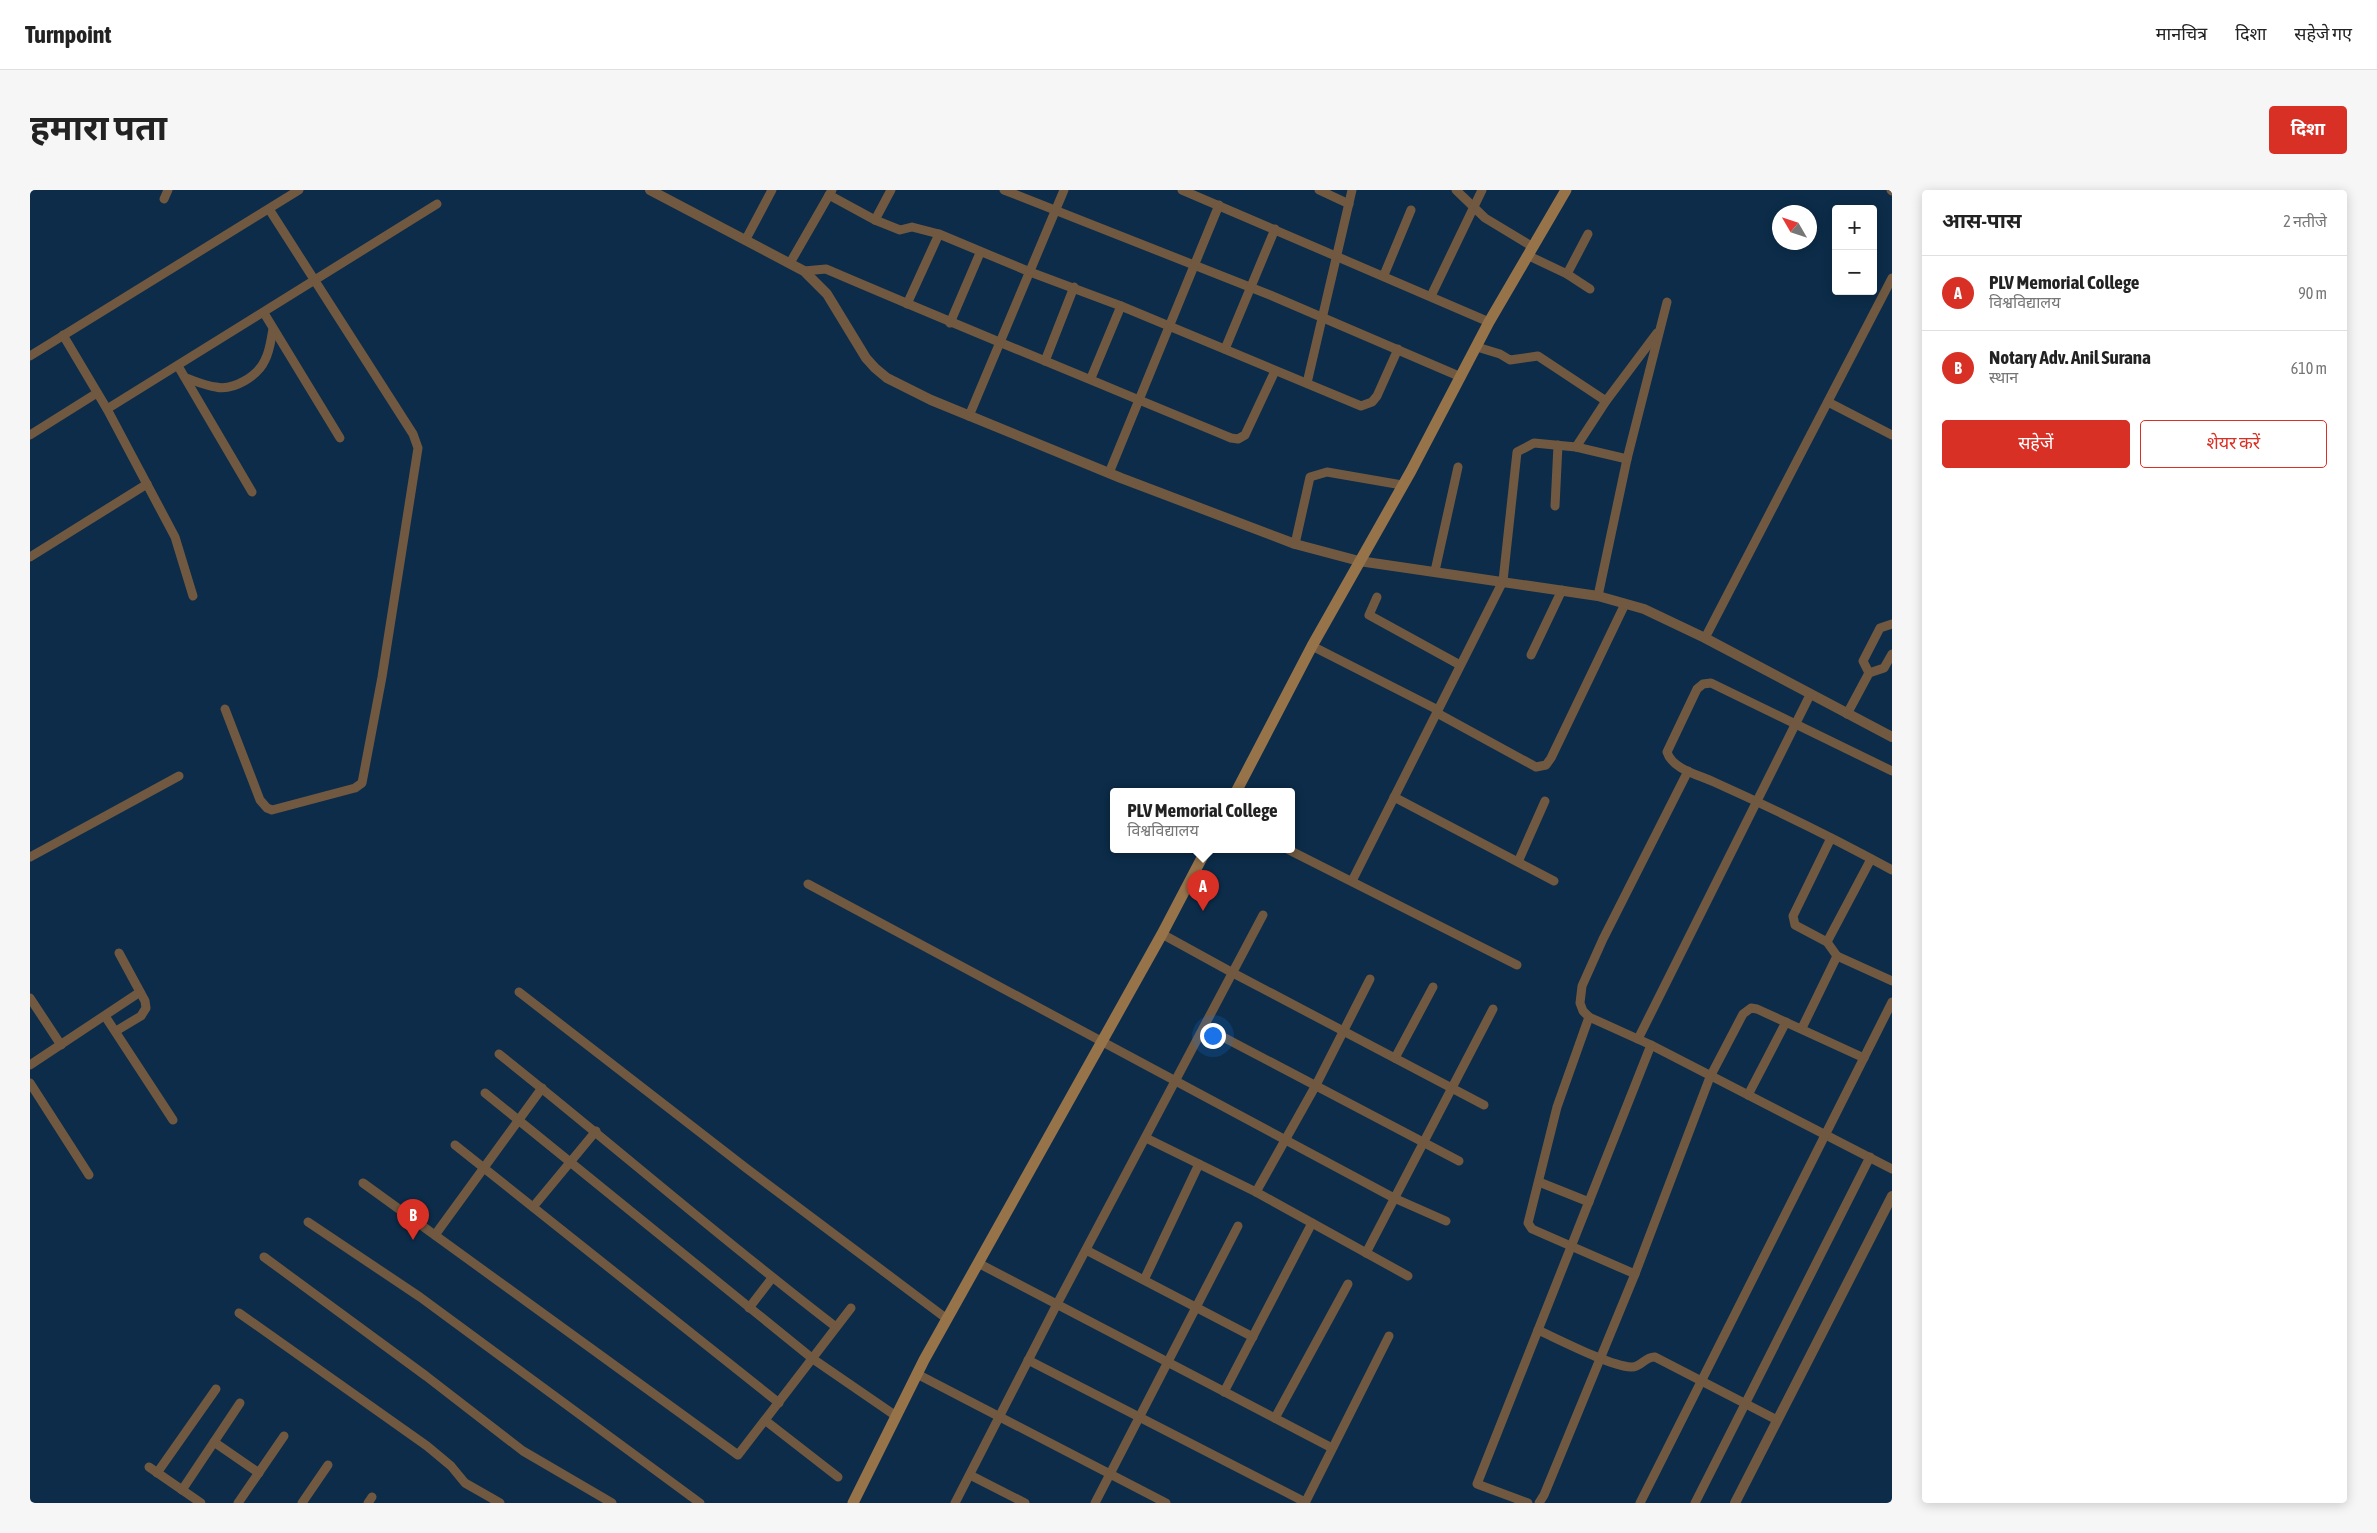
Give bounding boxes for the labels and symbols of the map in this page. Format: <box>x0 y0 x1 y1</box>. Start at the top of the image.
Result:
north arrow <box>1772 205 1817 250</box>
pin: A <box>1187 870 1219 911</box>
your location <box>1200 1023 1226 1049</box>
pin: B <box>397 1199 429 1240</box>

